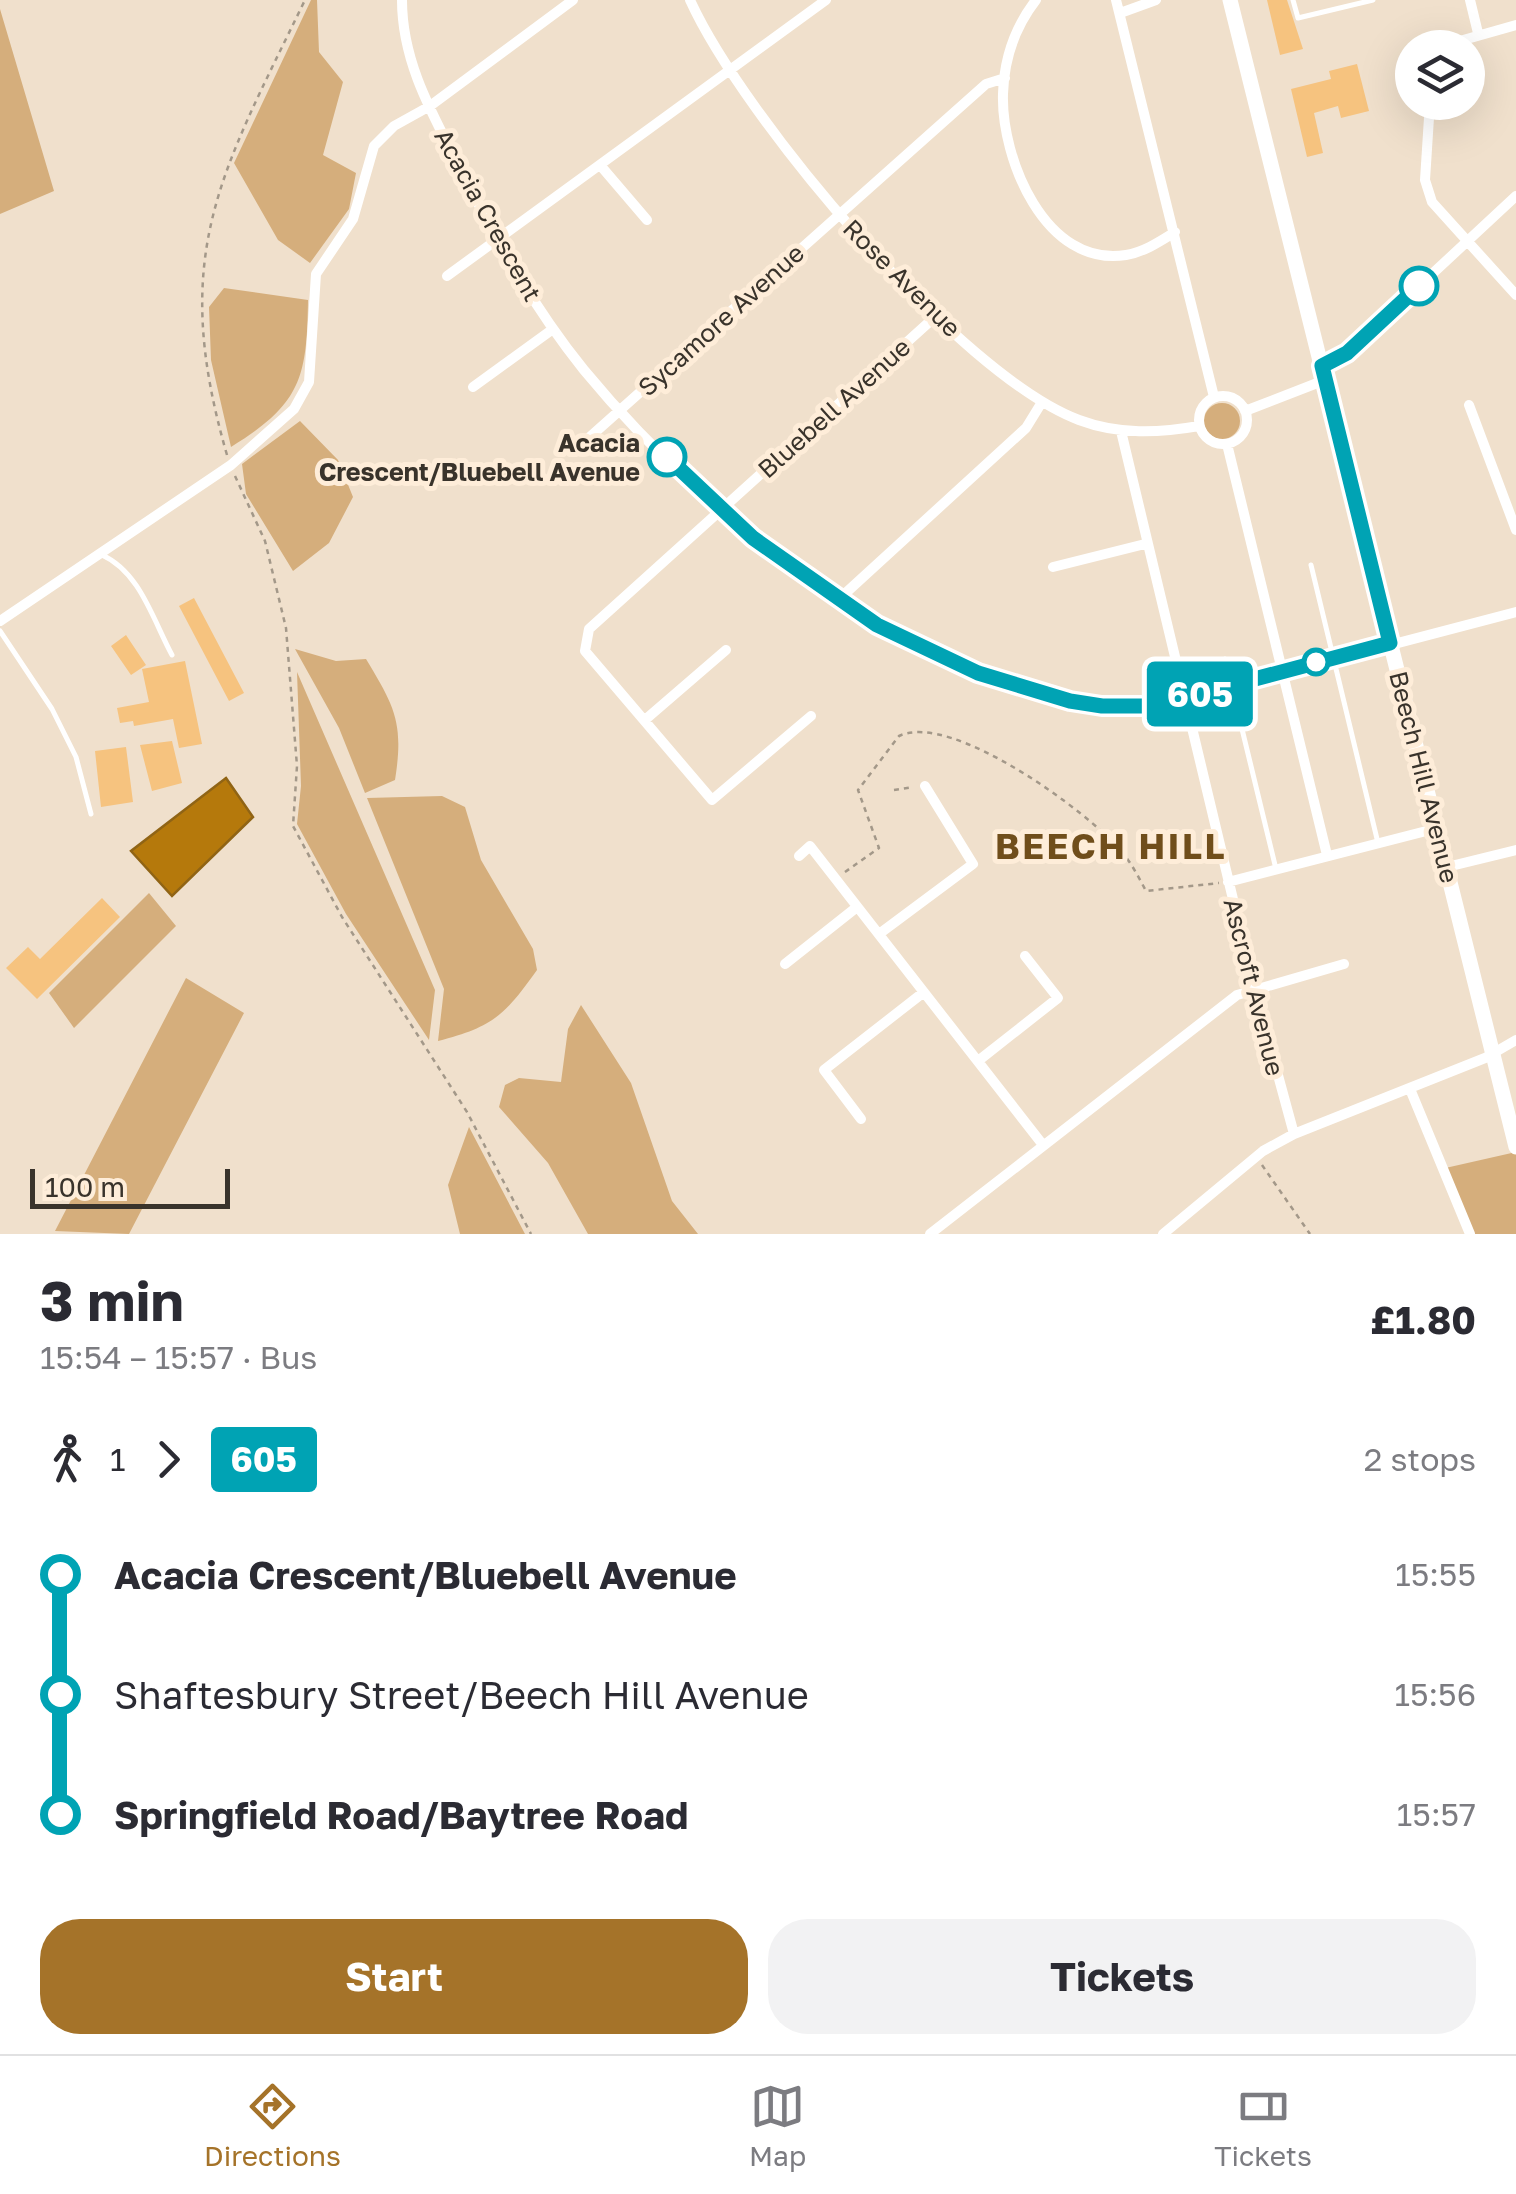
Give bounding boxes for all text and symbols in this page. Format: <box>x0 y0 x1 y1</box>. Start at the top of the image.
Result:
map controls <box>1395 30 1485 120</box>
button: layers <box>1395 30 1485 120</box>
street label: Acacia Crescent <box>428 123 549 306</box>
street label: Rose Avenue <box>837 212 968 343</box>
street label: Sycamore Avenue <box>631 237 810 402</box>
unlabelled marker <box>1400 267 1438 305</box>
street label: Bluebell Avenue <box>751 331 916 484</box>
place label: Acacia Crescent/Bluebell Avenue <box>319 427 640 487</box>
marker: Acacia Crescent/Bluebell Avenue <box>648 438 686 476</box>
unlabelled marker <box>1303 649 1329 675</box>
line badge: 605 <box>1142 662 1258 726</box>
street label: Beech Hill Avenue <box>1383 668 1466 886</box>
text: 605 <box>1167 673 1233 715</box>
district label: BEECH HILL <box>995 825 1227 867</box>
street label: Ascroft Avenue <box>1217 895 1291 1079</box>
scale bar <box>30 1164 230 1208</box>
text: 100 m <box>45 1170 125 1203</box>
text: 3 min <box>40 1267 184 1333</box>
text: £1.80 <box>1370 1297 1476 1342</box>
text: 15:54 – 15:57 · Bus <box>40 1338 317 1376</box>
icon: walk <box>40 1432 95 1487</box>
icon: forward <box>141 1432 196 1487</box>
text: 605 <box>231 1438 297 1480</box>
text: 1 <box>110 1440 126 1478</box>
text: 2 stops <box>1364 1440 1476 1478</box>
text: Acacia Crescent/Bluebell Avenue <box>114 1552 737 1597</box>
text: 15:55 <box>1395 1555 1476 1593</box>
text: Shaftesbury Street/Beech Hill Avenue <box>114 1672 809 1717</box>
text: 15:56 <box>1394 1675 1476 1713</box>
text: Springfield Road/Baytree Road <box>114 1792 688 1837</box>
text: 15:57 <box>1397 1795 1476 1833</box>
button: Start <box>40 1919 748 2034</box>
button: Tickets <box>768 1919 1476 2034</box>
tab: Directions <box>204 2079 341 2172</box>
tab: Map <box>749 2079 806 2172</box>
tab: Tickets <box>1214 2079 1312 2172</box>

